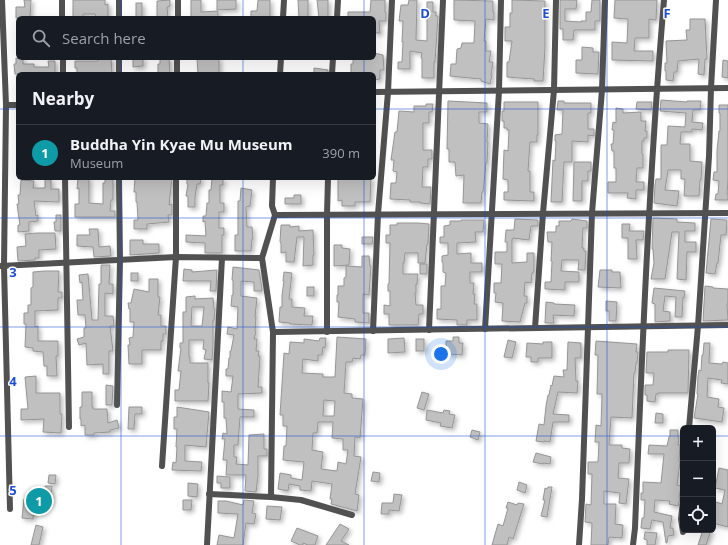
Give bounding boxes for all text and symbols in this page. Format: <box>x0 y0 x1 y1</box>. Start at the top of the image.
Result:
text: D <box>420 4 430 22</box>
text: E <box>542 4 550 22</box>
text: F <box>663 4 671 22</box>
search box <box>16 16 376 60</box>
icon: search <box>30 27 52 49</box>
text: Search here <box>62 28 146 48</box>
text: Nearby <box>32 87 94 110</box>
text: Buddha Yin Kyae Mu Museum <box>70 134 293 154</box>
text: 1 <box>41 144 49 162</box>
text: 390 m <box>322 144 360 162</box>
text: Museum <box>70 154 123 172</box>
text: 3 <box>9 263 17 281</box>
your location <box>431 344 451 364</box>
text: 4 <box>9 372 17 390</box>
map controls <box>680 425 716 533</box>
button: + <box>680 425 716 461</box>
button: − <box>680 461 716 497</box>
text: 5 <box>9 481 17 499</box>
pin: 1 <box>26 486 52 516</box>
button: locate <box>680 497 716 533</box>

